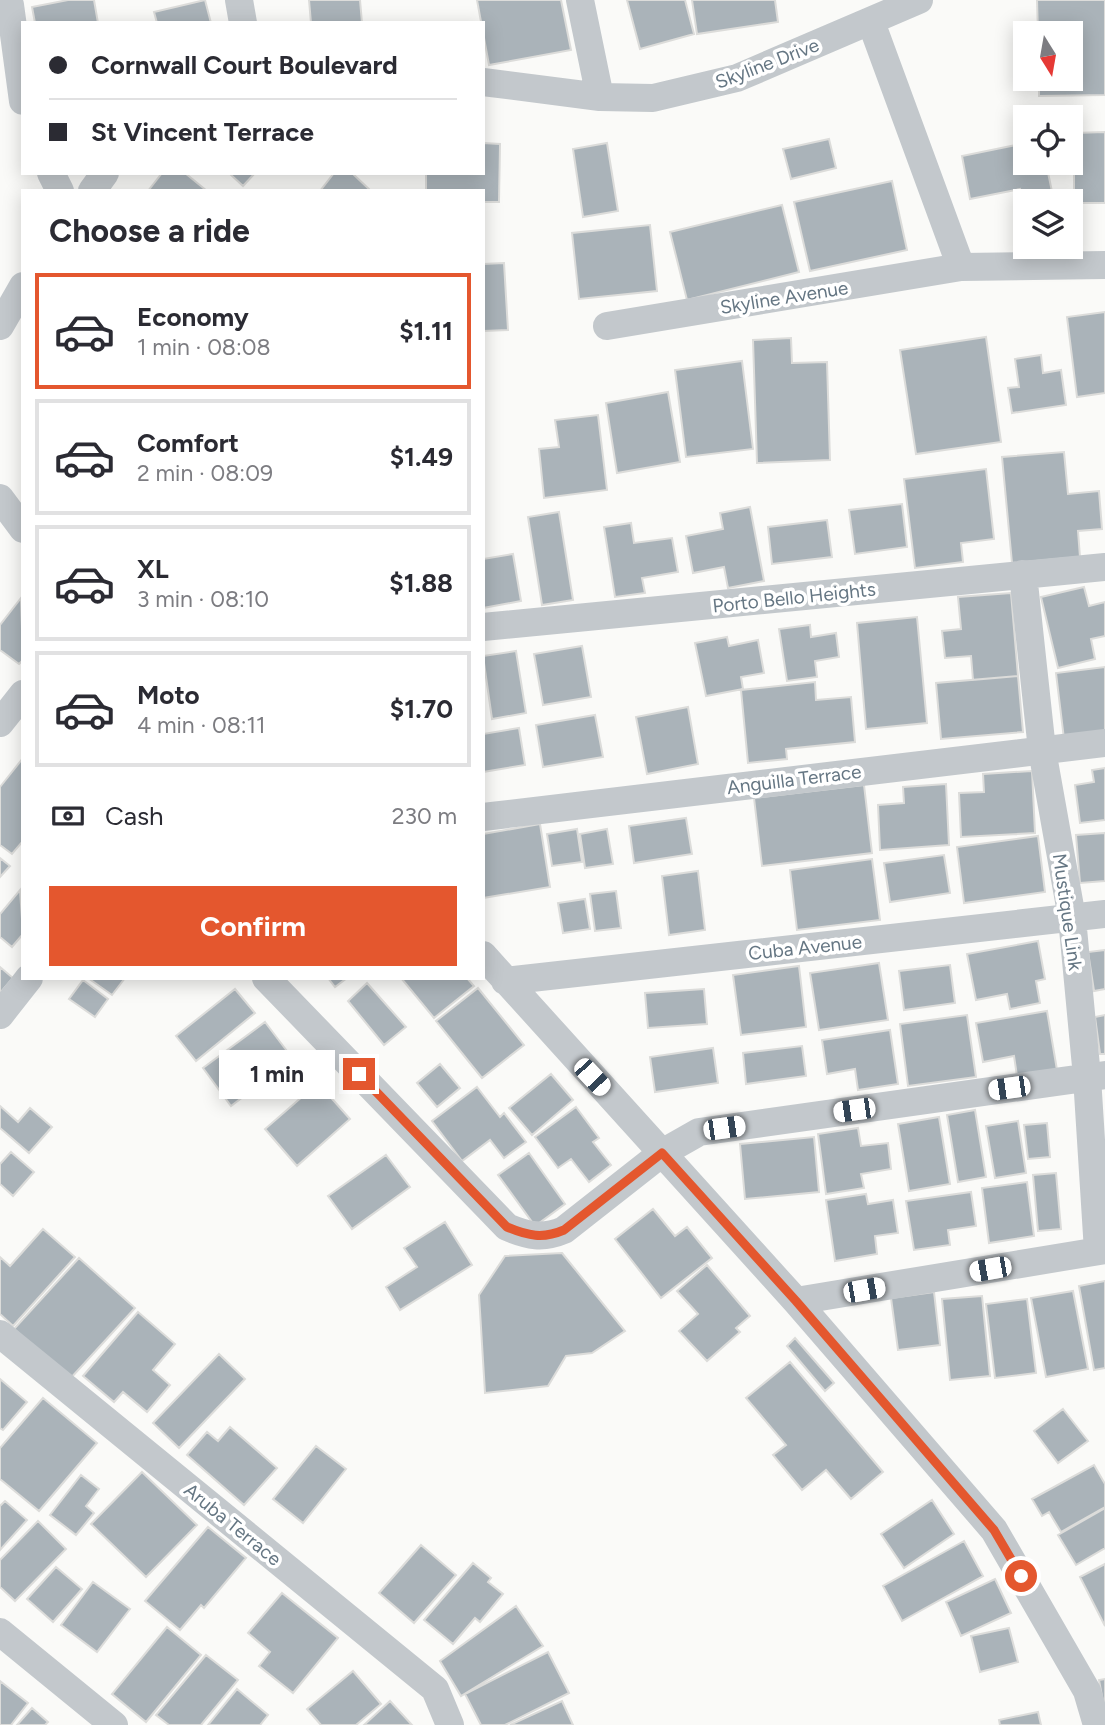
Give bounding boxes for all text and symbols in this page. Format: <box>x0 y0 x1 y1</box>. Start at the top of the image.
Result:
north arrow <box>1013 21 1083 91</box>
map controls <box>1013 21 1083 259</box>
street label: Skyline Drive <box>712 33 822 94</box>
text: Cornwall Court Boulevard <box>91 49 398 81</box>
button: locate <box>1013 105 1083 175</box>
text: St Vincent Terrace <box>91 116 314 148</box>
button: layers <box>1013 189 1083 259</box>
text: Choose a ride <box>49 212 250 250</box>
street label: Skyline Avenue <box>718 276 850 319</box>
icon: car <box>53 300 116 363</box>
text: Economy <box>137 301 249 333</box>
text: $1.11 <box>399 315 453 347</box>
text: 1 min · 08:08 <box>137 333 271 361</box>
icon: car <box>53 426 116 489</box>
text: Comfort <box>137 427 239 459</box>
text: $1.49 <box>390 441 453 473</box>
text: 2 min · 08:09 <box>137 459 273 487</box>
icon: car <box>53 552 116 615</box>
text: XL <box>137 553 169 585</box>
text: $1.88 <box>389 567 453 599</box>
street label: Porto Bello Heights <box>711 577 877 618</box>
text: 3 min · 08:10 <box>137 585 269 613</box>
icon: car <box>53 678 116 741</box>
text: Moto <box>137 679 200 711</box>
text: $1.70 <box>390 693 453 725</box>
text: 4 min · 08:11 <box>137 711 266 739</box>
street label: Anguilla Terrace <box>726 760 863 799</box>
icon: cash <box>49 797 87 835</box>
text: Cash <box>105 800 164 832</box>
text: 230 m <box>392 802 457 830</box>
street label: Mustique Link <box>1048 852 1087 973</box>
button: Confirm <box>49 886 457 966</box>
street label: Cuba Avenue <box>747 930 863 965</box>
callout: 1 min <box>219 1050 334 1098</box>
car <box>570 1054 615 1100</box>
route end <box>343 1058 375 1090</box>
text: 1 min <box>250 1060 304 1088</box>
car <box>987 1075 1032 1101</box>
car <box>832 1097 877 1123</box>
car <box>702 1115 747 1141</box>
car <box>968 1255 1013 1283</box>
car <box>842 1276 887 1304</box>
street label: Aruba Terrace <box>179 1478 286 1571</box>
route start <box>1005 1560 1037 1592</box>

